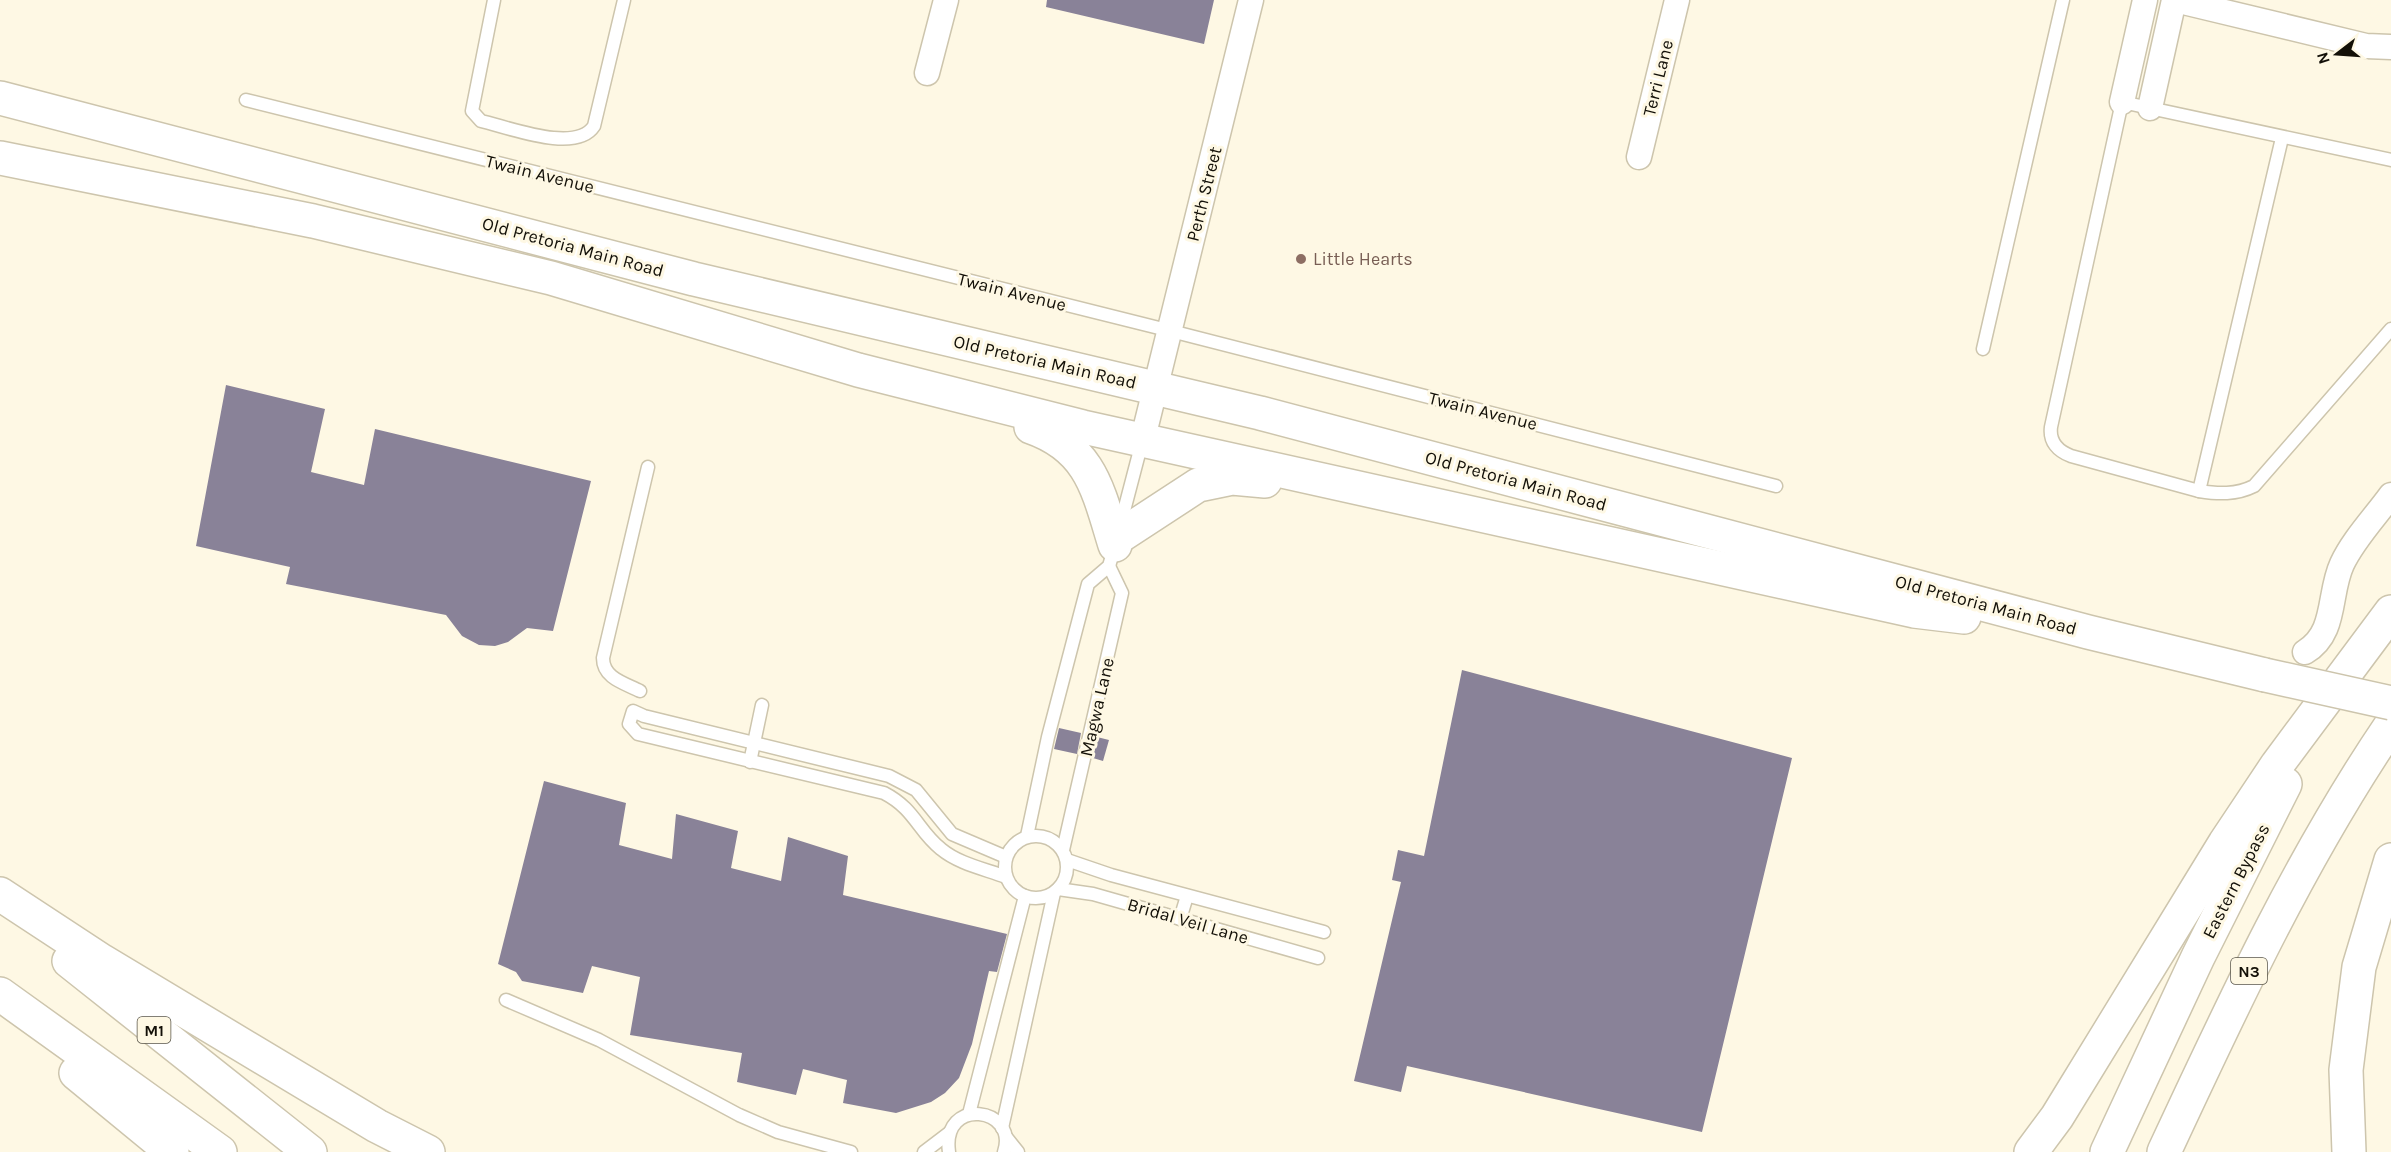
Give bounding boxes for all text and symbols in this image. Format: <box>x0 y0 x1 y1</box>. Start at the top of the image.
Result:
north arrow <box>2307 24 2367 84</box>
street label: Terri Lane <box>1638 37 1678 119</box>
text: N <box>2312 50 2334 67</box>
street label: Perth Street <box>1182 144 1226 244</box>
street label: Twain Avenue <box>483 150 597 198</box>
street label: Old Pretoria Main Road <box>480 212 666 282</box>
place label: Little Hearts <box>1313 248 1413 270</box>
marker: Little Hearts <box>1294 252 1308 266</box>
street label: Twain Avenue <box>955 268 1069 316</box>
street label: Old Pretoria Main Road <box>951 330 1139 394</box>
street label: Twain Avenue <box>1426 387 1540 435</box>
street label: Old Pretoria Main Road <box>1423 446 1609 516</box>
street label: Old Pretoria Main Road <box>1893 570 2079 640</box>
street label: Magwa Lane <box>1075 655 1119 759</box>
street label: Eastern Bypass <box>2198 820 2274 942</box>
street label: Bridal Veil Lane <box>1125 893 1251 949</box>
road number: N3 <box>2231 958 2267 984</box>
road number: M1 <box>138 1017 170 1043</box>

